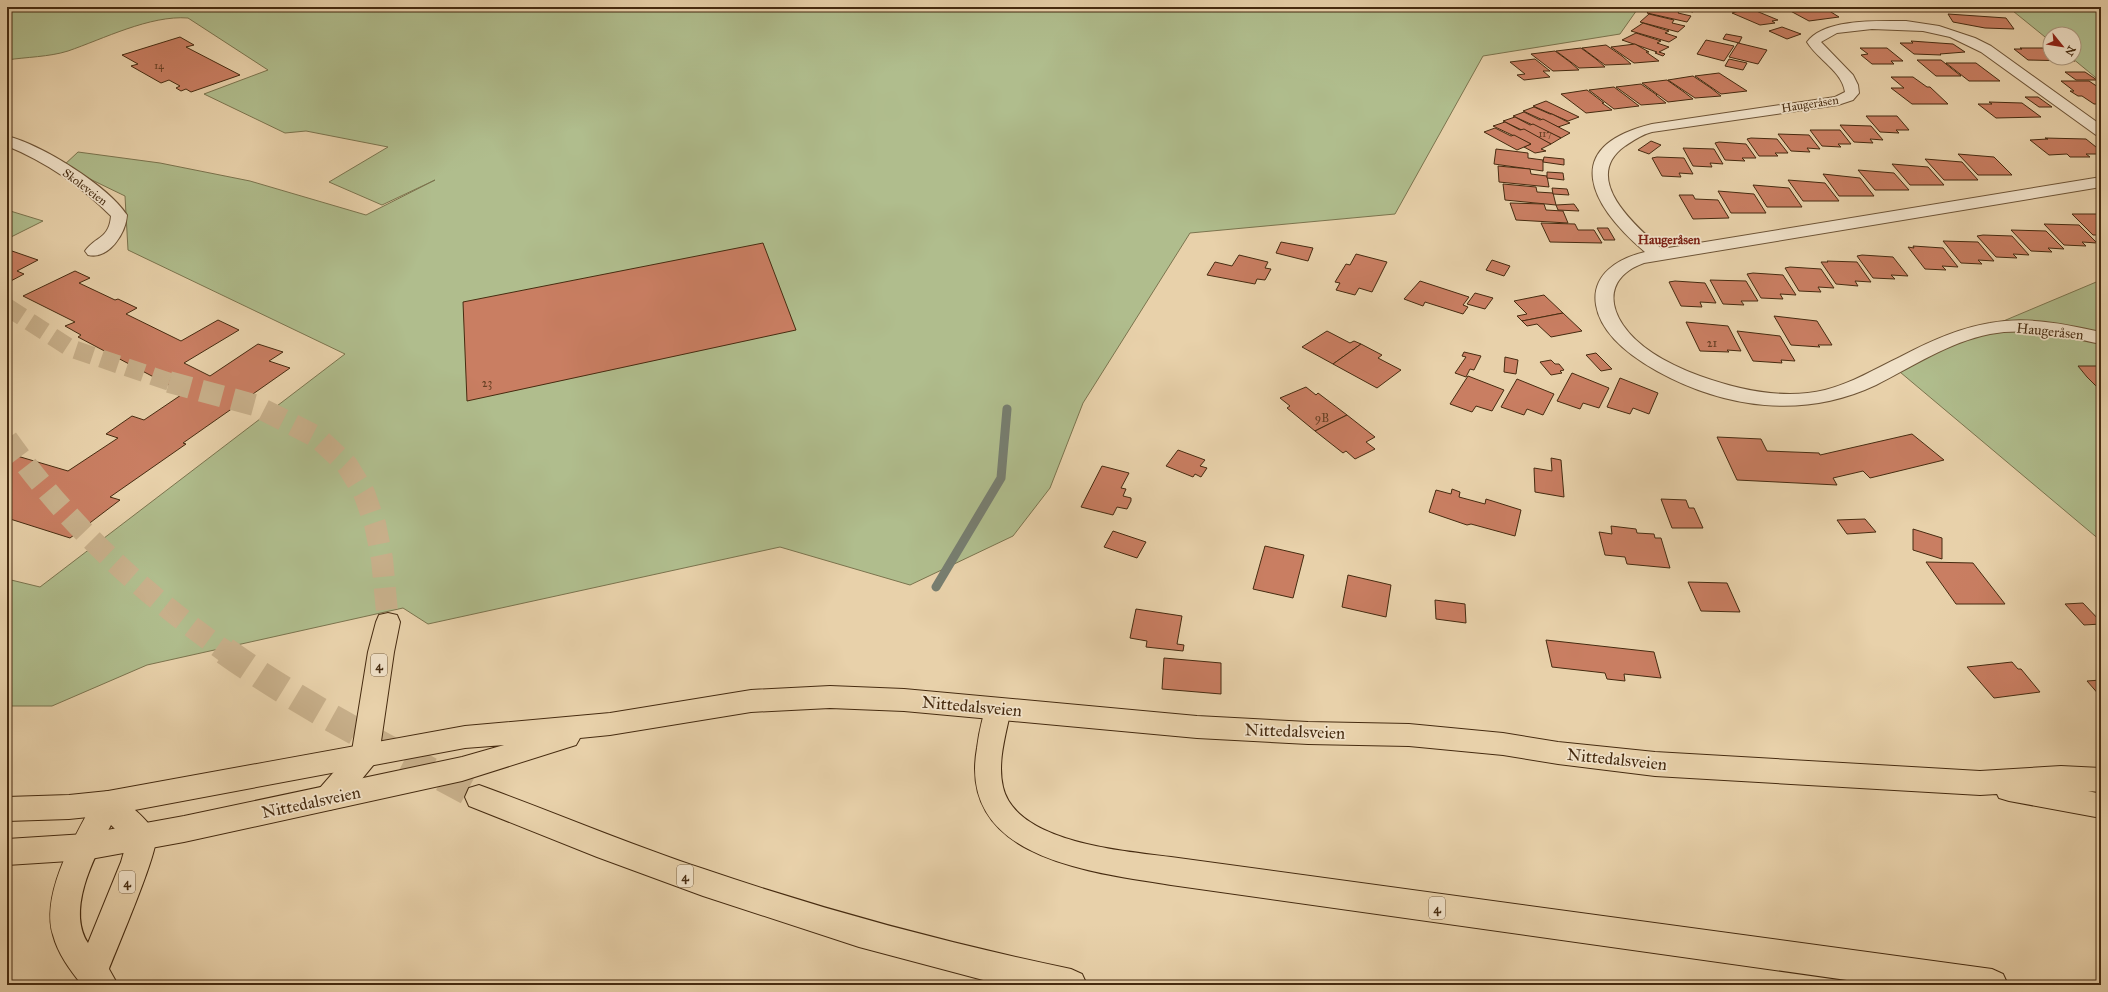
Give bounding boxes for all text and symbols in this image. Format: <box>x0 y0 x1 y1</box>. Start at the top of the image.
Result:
north arrow <box>2042 26 2082 66</box>
text: N <box>2062 43 2078 59</box>
house number: 14 <box>154 60 164 72</box>
street label: Haugeråsen <box>1780 92 1840 116</box>
house number: 117 <box>1538 128 1552 140</box>
street label: Skoleveien <box>60 166 110 209</box>
district label: Haugeråsen <box>1638 232 1700 248</box>
street label: Haugeråsen <box>2015 320 2085 344</box>
house number: 21 <box>1707 336 1718 350</box>
house number: 23 <box>482 376 493 390</box>
house number: 9B <box>1315 411 1329 425</box>
road number: 4 <box>371 654 387 676</box>
street label: Nittedalsveien <box>921 692 1023 721</box>
street label: Nittedalsveien <box>1244 719 1346 744</box>
street label: Nittedalsveien <box>1566 744 1668 775</box>
street label: Nittedalsveien <box>260 782 362 823</box>
road number: 4 <box>677 865 693 887</box>
road number: 4 <box>119 871 135 893</box>
road number: 4 <box>1429 897 1445 919</box>

